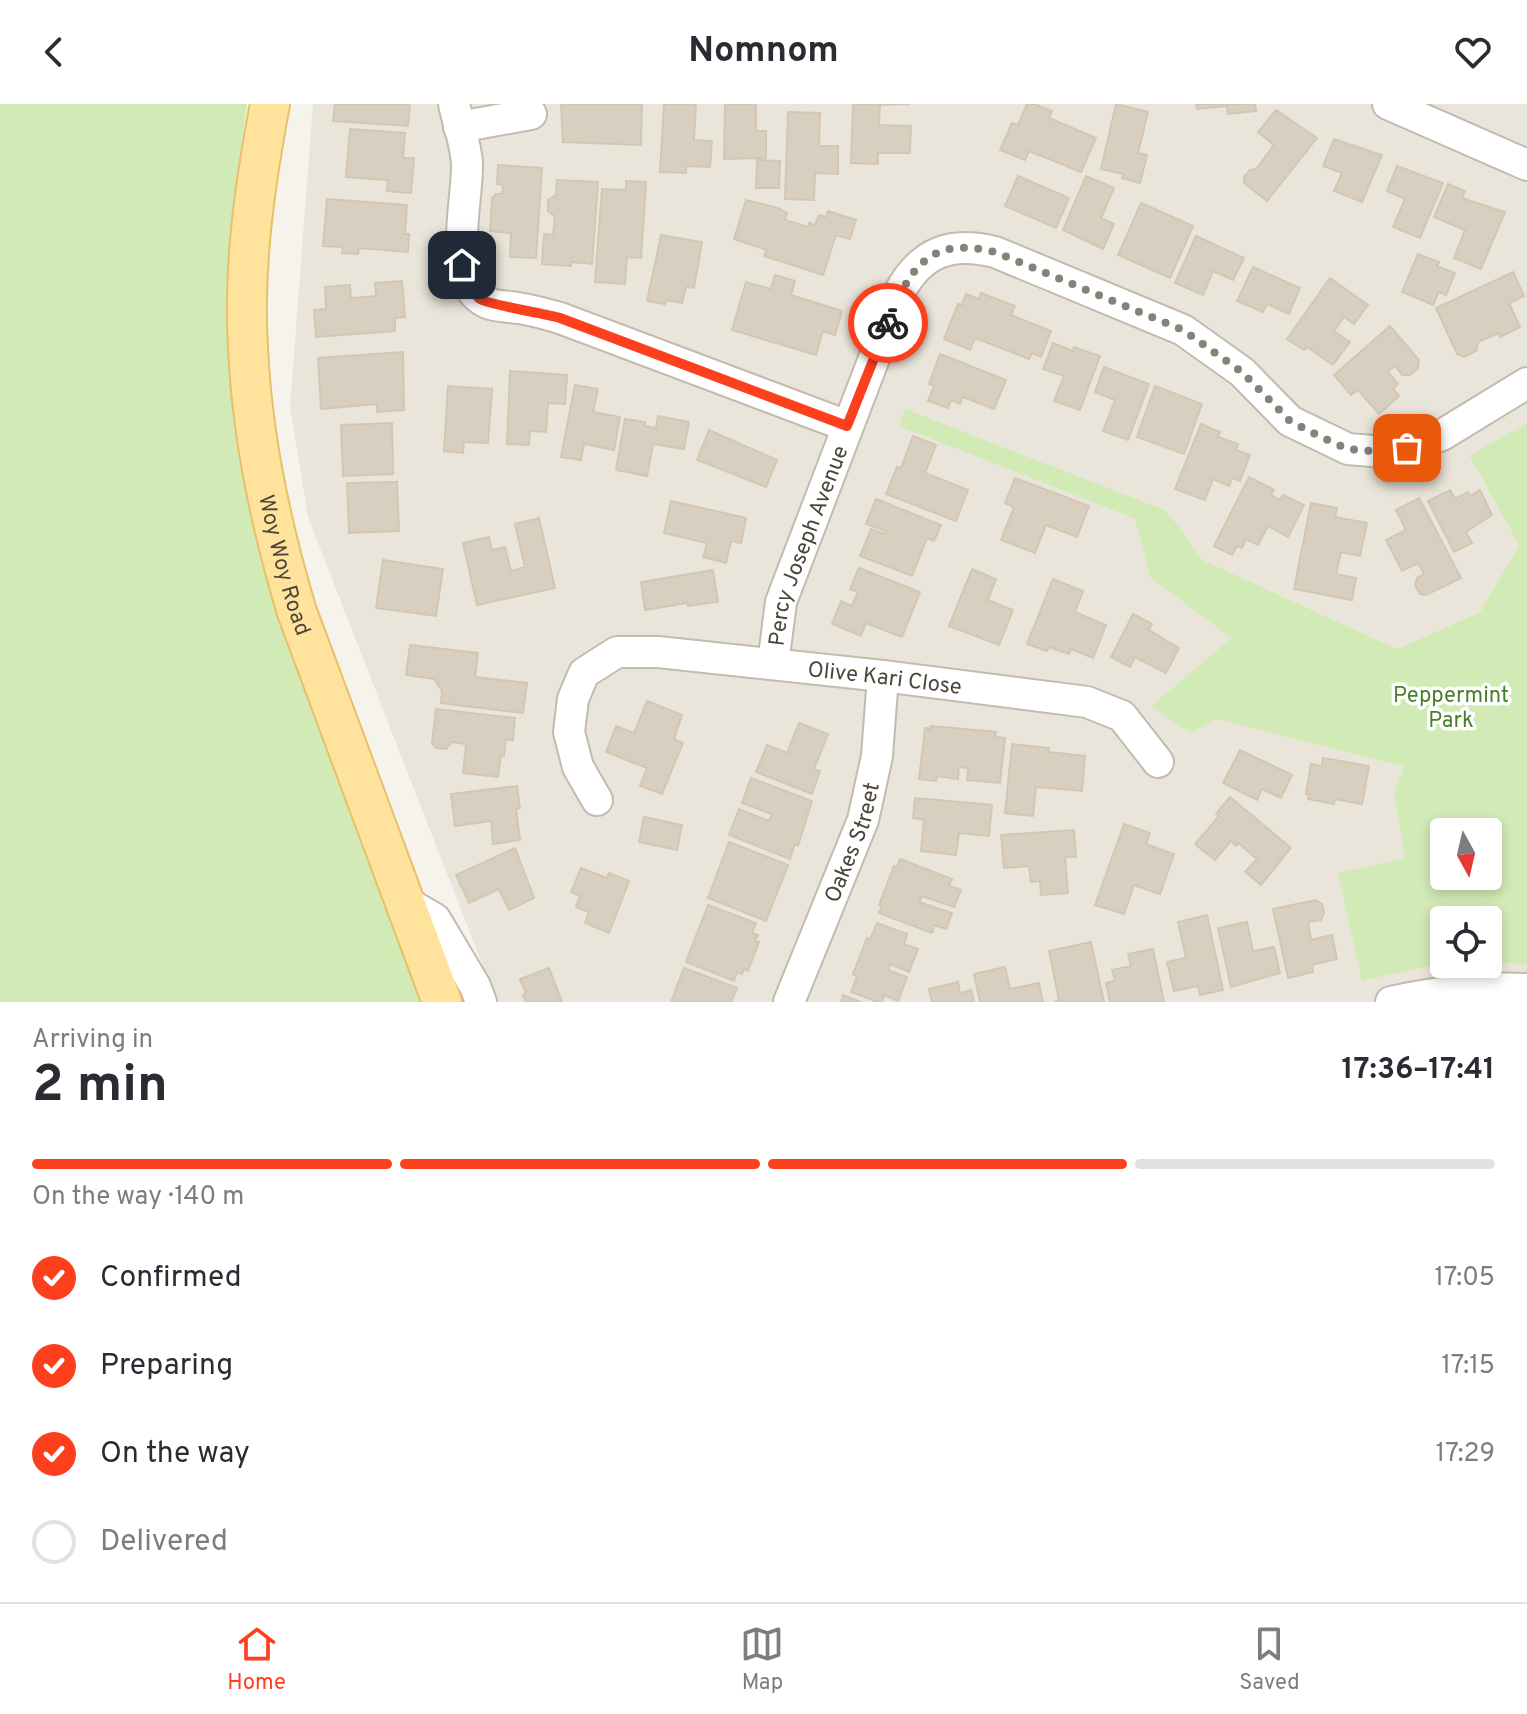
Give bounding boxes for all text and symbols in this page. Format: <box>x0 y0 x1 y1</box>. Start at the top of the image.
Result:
text: Nomnom <box>688 29 839 75</box>
icon: back <box>32 30 76 74</box>
icon: heart <box>1451 30 1495 74</box>
pin <box>428 231 496 299</box>
icon: home <box>440 243 484 287</box>
courier <box>848 283 928 363</box>
icon: bike <box>866 301 910 345</box>
pin <box>1373 414 1441 482</box>
icon: bag <box>1385 426 1429 470</box>
street label: Percy Joseph Avenue <box>764 442 856 648</box>
street label: Woy Woy Road <box>251 492 315 640</box>
street label: Olive Kari Close <box>806 657 963 702</box>
park label: Peppermint Park <box>1393 683 1509 735</box>
street label: Oakes Street <box>820 780 887 907</box>
north arrow <box>1430 818 1502 890</box>
map controls <box>1430 818 1502 978</box>
button: locate <box>1430 906 1502 978</box>
text: Arriving in <box>32 1024 153 1057</box>
text: 17:36–17:41 <box>1342 1052 1495 1089</box>
text: 2 min <box>32 1054 168 1120</box>
text: On the way · 140 m <box>32 1181 244 1214</box>
icon: check <box>32 1256 76 1300</box>
text: Confirmed <box>100 1260 242 1297</box>
text: 17:05 <box>1434 1262 1495 1295</box>
icon: check <box>32 1344 76 1388</box>
text: Preparing <box>100 1348 233 1385</box>
text: 17:15 <box>1441 1350 1495 1383</box>
icon: check <box>32 1432 76 1476</box>
text: On the way <box>100 1436 250 1473</box>
text: 17:29 <box>1436 1438 1495 1471</box>
text: Delivered <box>100 1524 228 1561</box>
tab: Home <box>227 1622 286 1697</box>
tab: Map <box>740 1622 784 1697</box>
tab: Saved <box>1239 1622 1300 1697</box>

